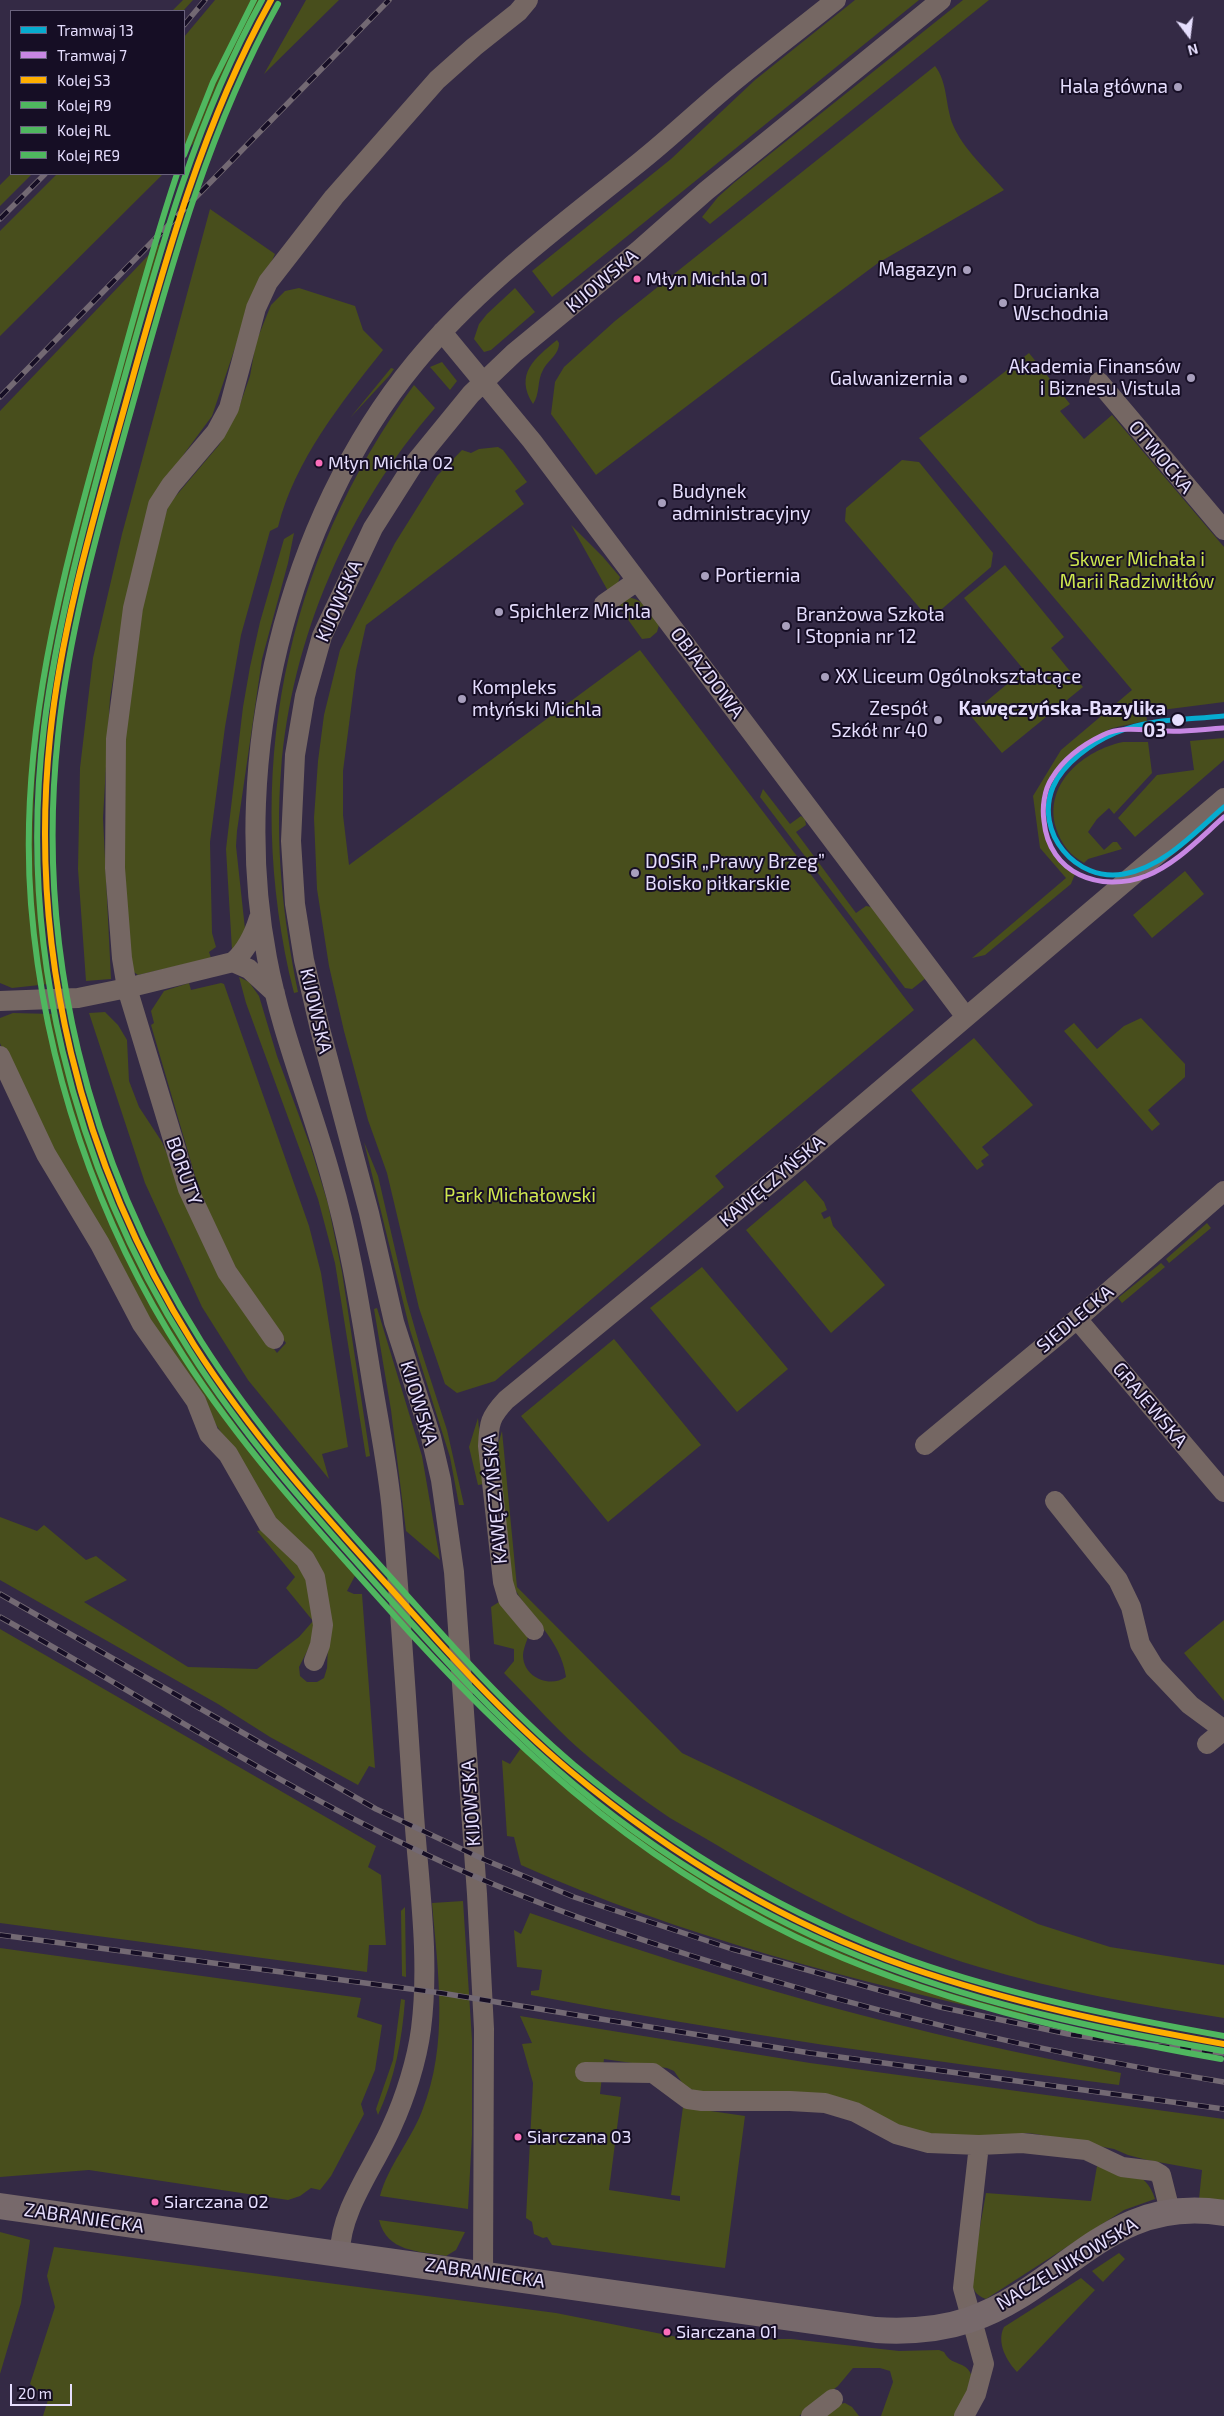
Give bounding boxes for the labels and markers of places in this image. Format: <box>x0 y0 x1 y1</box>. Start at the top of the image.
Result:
place label: Hala główna <box>1060 76 1168 98</box>
marker: Hala główna <box>1172 81 1184 93</box>
place label: Magazyn <box>878 259 957 281</box>
marker: Magazyn <box>961 264 973 276</box>
place label: Młyn Michla 01 <box>646 268 768 290</box>
marker: Młyn Michla 01 <box>632 274 642 284</box>
place label: Drucianka Wschodnia <box>1013 281 1109 325</box>
marker: Drucianka Wschodnia <box>997 297 1009 309</box>
place label: Akademia Finansów i Biznesu Vistula <box>1008 356 1181 400</box>
place label: Galwanizernia <box>830 368 953 390</box>
marker: Akademia Finansów i Biznesu Vistula <box>1185 372 1197 384</box>
marker: Galwanizernia <box>957 373 969 385</box>
place label: Młyn Michla 02 <box>328 452 453 474</box>
marker: Młyn Michla 02 <box>314 458 324 468</box>
place label: Budynek administracyjny <box>672 481 811 525</box>
marker: Budynek administracyjny <box>656 497 668 509</box>
place label: Portiernia <box>715 565 800 587</box>
marker: Portiernia <box>699 570 711 582</box>
place label: Spichlerz Michla <box>509 601 651 623</box>
place label: Branżowa Szkoła I Stopnia nr 12 <box>796 604 945 648</box>
marker: Spichlerz Michla <box>493 606 505 618</box>
marker: Branżowa Szkoła I Stopnia nr 12 <box>780 620 792 632</box>
place label: XX Liceum Ogólnokształcące <box>835 666 1081 688</box>
marker: XX Liceum Ogólnokształcące <box>819 671 831 683</box>
place label: Kompleks młyński Michla <box>472 677 602 721</box>
marker: Kompleks młyński Michla <box>456 693 468 705</box>
place label: Zespół Szkół nr 40 <box>831 698 928 742</box>
place label: Kawęczyńska-Bazylika 03 <box>958 698 1166 742</box>
marker: Kawęczyńska-Bazylika 03 <box>1170 712 1186 728</box>
marker: Zespół Szkół nr 40 <box>932 714 944 726</box>
place label: DOSiR „Prawy Brzeg” Boisko piłkarskie <box>645 851 825 895</box>
marker: DOSiR „Prawy Brzeg” Boisko piłkarskie <box>629 867 641 879</box>
place label: Siarczana 03 <box>527 2126 632 2148</box>
marker: Siarczana 03 <box>513 2132 523 2142</box>
place label: Siarczana 02 <box>164 2191 269 2213</box>
marker: Siarczana 02 <box>150 2197 160 2207</box>
place label: Siarczana 01 <box>676 2321 778 2343</box>
marker: Siarczana 01 <box>662 2327 672 2337</box>

